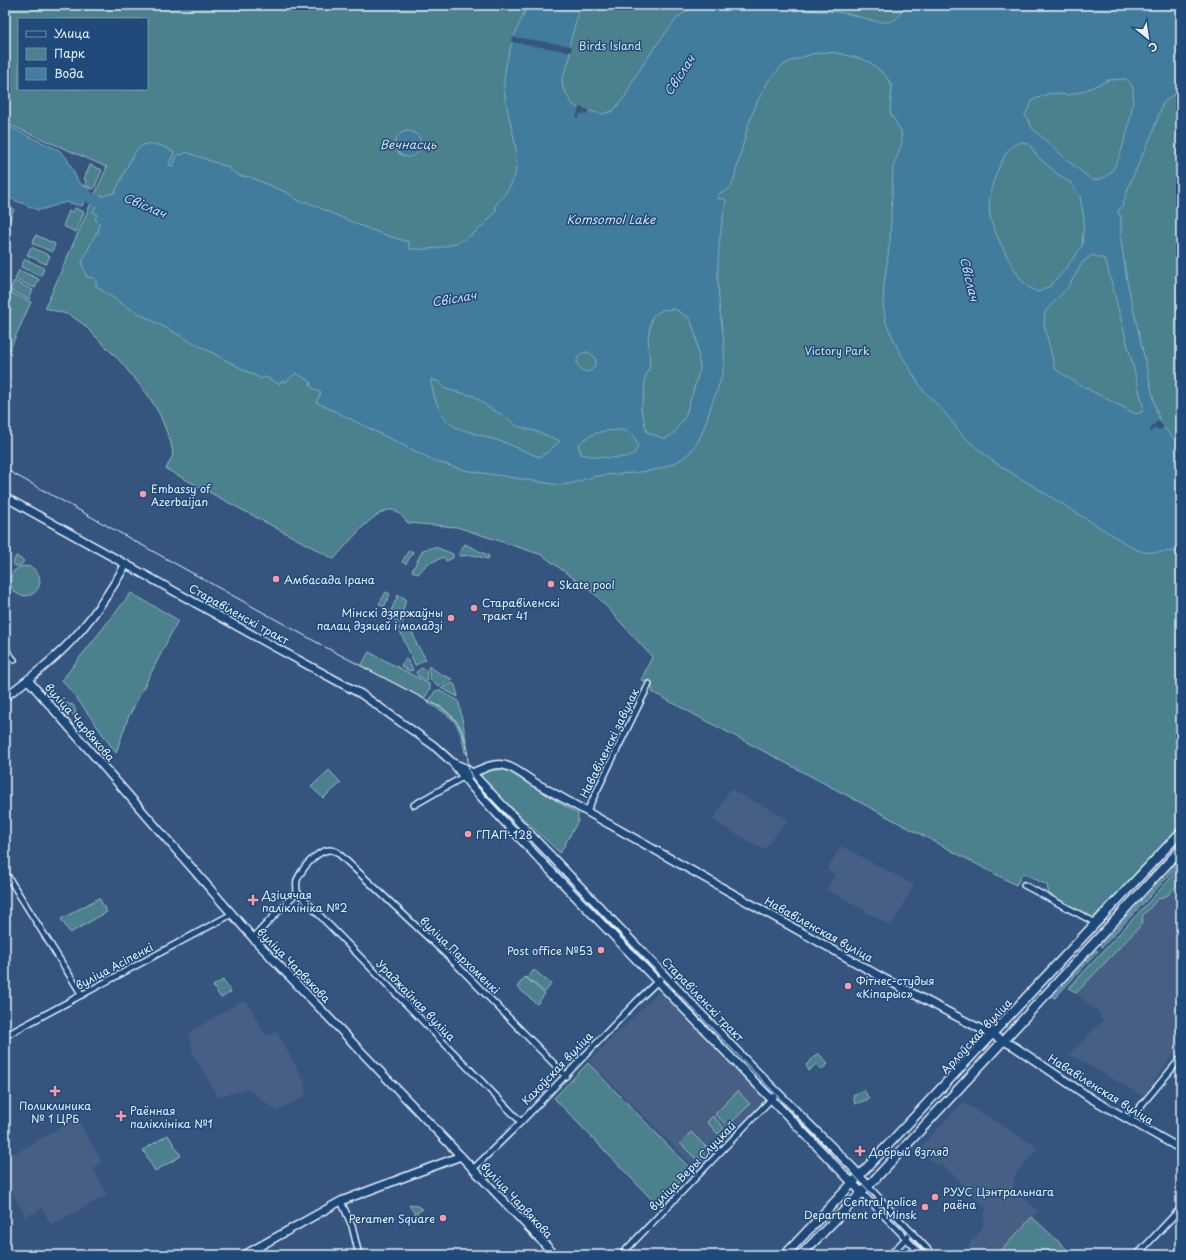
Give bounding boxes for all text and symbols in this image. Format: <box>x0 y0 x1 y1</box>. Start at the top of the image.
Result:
legend <box>18 18 148 90</box>
north arrow <box>1128 18 1168 58</box>
text: Улица <box>54 24 90 42</box>
park label: Birds Island <box>579 37 641 54</box>
text: С <box>1145 38 1161 57</box>
text: Парк <box>54 44 86 62</box>
water label: Свіслач <box>659 50 700 99</box>
text: Вода <box>54 64 84 82</box>
water label: Вечнасць <box>380 135 437 153</box>
water label: Свіслач <box>121 188 171 223</box>
water label: Komsomol Lake <box>567 210 656 228</box>
water label: Свіслач <box>956 255 985 304</box>
water label: Свіслач <box>430 285 479 311</box>
park label: Victory Park <box>804 342 870 359</box>
place label: Embassy of Azerbaijan <box>151 480 212 510</box>
marker: Embassy of Azerbaijan <box>138 489 148 499</box>
place label: Амбасада Ірана <box>284 571 375 588</box>
marker: Амбасада Ірана <box>271 574 281 584</box>
place label: Skate pool <box>559 576 615 593</box>
street label: Старавіленскі тракт <box>186 579 293 649</box>
marker: Skate pool <box>546 579 556 589</box>
place label: Старавіленскі тракт 41 <box>482 594 560 624</box>
marker: Старавіленскі тракт 41 <box>469 603 479 613</box>
place label: Мінскі дзяржаўны палац дзяцей і моладзі <box>317 604 443 634</box>
marker: Мінскі дзяржаўны палац дзяцей і моладзі <box>446 613 456 623</box>
street label: вуліца Чарвякова <box>41 679 119 765</box>
street label: Нававіленскі завулак <box>575 685 643 801</box>
place label: ГПАП-128 <box>476 826 533 843</box>
marker: ГПАП-128 <box>463 829 473 839</box>
place label: Дзіцячая паліклініка №2 <box>261 886 348 916</box>
street label: Нававіленская вуліца <box>762 892 877 966</box>
marker: Дзіцячая паліклініка №2 <box>247 894 259 906</box>
street label: вуліца Пархоменкі <box>416 912 504 998</box>
street label: вуліца Чарвякова <box>253 923 335 1007</box>
street label: вуліца Асіпенкі <box>72 938 156 994</box>
place label: Post office №53 <box>507 942 593 959</box>
marker: Post office №53 <box>596 945 606 955</box>
street label: Старавіленскі тракт <box>658 953 748 1046</box>
street label: Ураджайная вуліца <box>373 955 460 1045</box>
place label: Фітнес-студыя «Кіпарыс» <box>856 972 934 1002</box>
marker: Фітнес-студыя «Кіпарыс» <box>843 981 853 991</box>
street label: Арлоўская вуліца <box>936 994 1016 1078</box>
street label: Кахоўская вуліца <box>517 1027 597 1109</box>
street label: Нававіленская вуліца <box>1045 1050 1157 1129</box>
marker: Поликлиника № 1 ЦРБ <box>49 1085 61 1097</box>
place label: Поликлиника № 1 ЦРБ <box>19 1097 91 1127</box>
place label: Раённая паліклініка №1 <box>130 1102 213 1132</box>
marker: Раённая паліклініка №1 <box>115 1110 127 1122</box>
street label: вуліца Веры Слуцкай <box>645 1117 739 1215</box>
place label: Добрый взгляд <box>868 1143 949 1160</box>
marker: Добрый взгляд <box>854 1145 866 1157</box>
street label: вуліца Чарвякова <box>477 1158 557 1242</box>
place label: РУУС Цэнтральнага раёна <box>943 1183 1054 1213</box>
marker: РУУС Цэнтральнага раёна <box>930 1192 940 1202</box>
place label: Central police Department of Minsk <box>804 1193 917 1223</box>
marker: Central police Department of Minsk <box>920 1202 930 1212</box>
place label: Peramen Square <box>349 1210 435 1227</box>
marker: Peramen Square <box>438 1213 448 1223</box>

